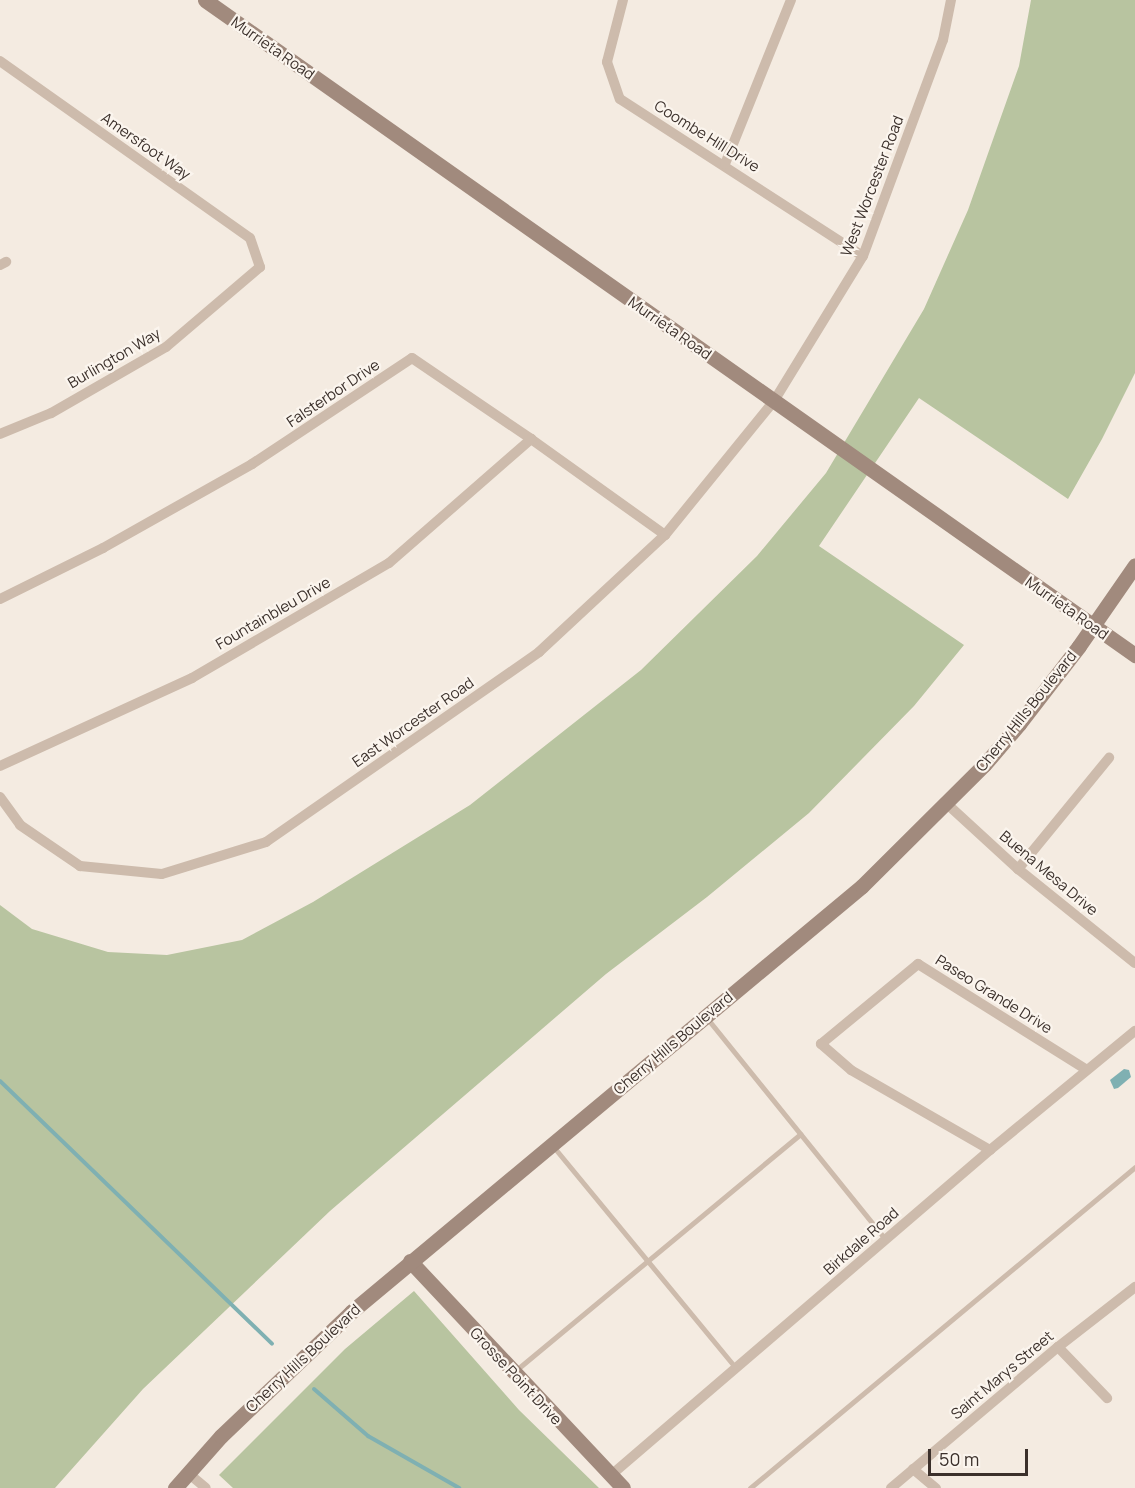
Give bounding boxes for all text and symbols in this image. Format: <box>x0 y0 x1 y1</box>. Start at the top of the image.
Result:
street label: Murrieta Road <box>228 13 318 83</box>
street label: Coombe Hill Drive <box>651 96 763 176</box>
street label: Amersfoot Way <box>98 109 194 183</box>
street label: West Worcester Road <box>837 113 907 259</box>
street label: Murrieta Road <box>625 293 715 363</box>
street label: Burlington Way <box>64 324 164 392</box>
street label: Falsterbor Drive <box>283 355 383 431</box>
street label: Fountainbleu Drive <box>213 573 333 653</box>
street label: Murrieta Road <box>1022 573 1112 643</box>
street label: Cherry Hills Boulevard <box>972 647 1080 775</box>
street label: East Worcester Road <box>349 673 477 771</box>
street label: Buena Mesa Drive <box>996 827 1102 919</box>
street label: Paseo Grande Drive <box>932 951 1056 1037</box>
street label: Cherry Hills Boulevard <box>610 988 736 1098</box>
street label: Birkdale Road <box>820 1204 902 1278</box>
street label: Cherry Hills Boulevard <box>242 1300 364 1416</box>
street label: Grosse Point Drive <box>466 1324 566 1428</box>
street label: Saint Marys Street <box>947 1327 1057 1423</box>
scale bar <box>931 1437 1032 1475</box>
text: 50 m <box>939 1447 979 1471</box>

